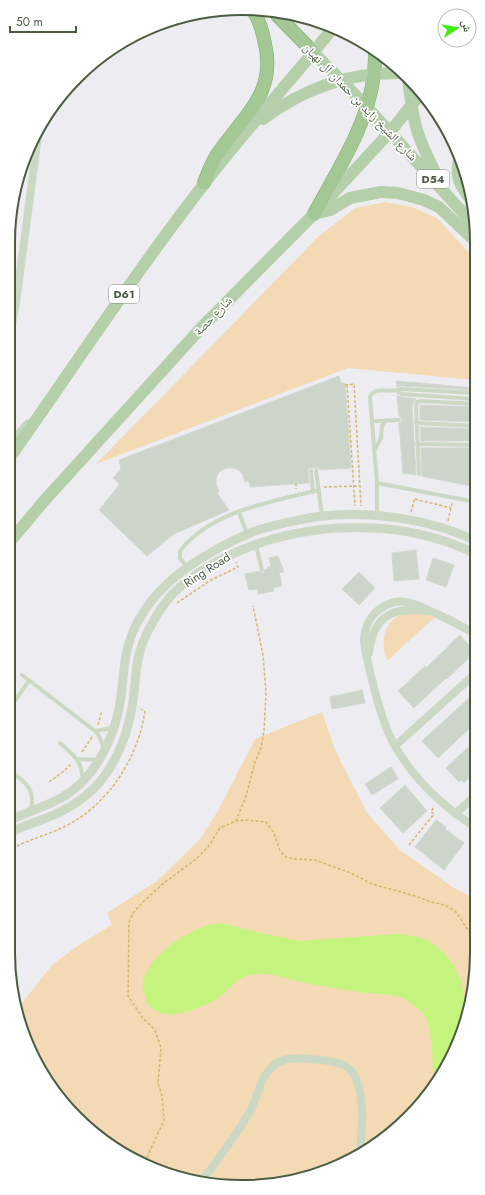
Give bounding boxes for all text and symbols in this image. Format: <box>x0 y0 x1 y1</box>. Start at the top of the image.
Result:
scale bar <box>10 8 76 34</box>
north arrow <box>437 8 477 48</box>
text: 50 m <box>16 13 43 31</box>
text: ش <box>458 19 476 34</box>
street label: شارع الشيخ زايد بن حمدان آل نهيان <box>299 39 421 165</box>
road number: D54 <box>417 170 449 188</box>
road number: D61 <box>109 285 139 303</box>
street label: شارع حصة <box>190 292 236 340</box>
street label: Ring Road <box>180 548 234 592</box>

